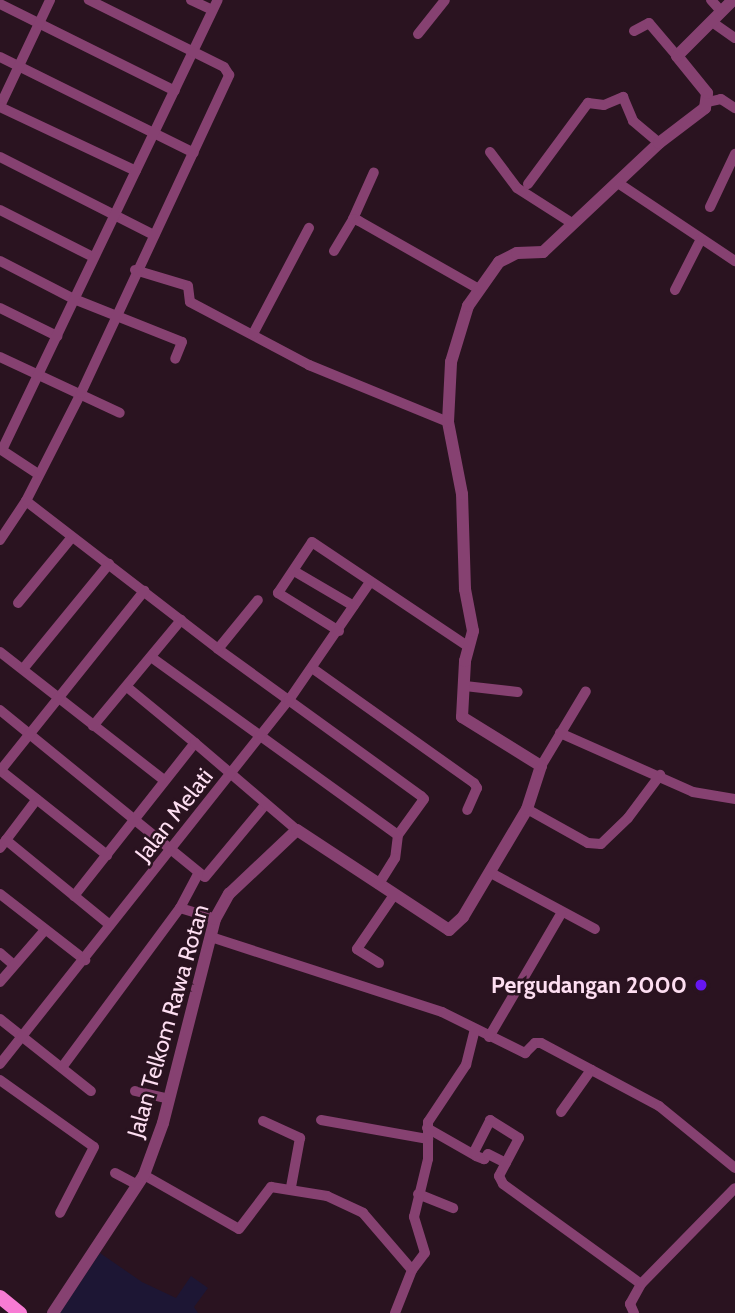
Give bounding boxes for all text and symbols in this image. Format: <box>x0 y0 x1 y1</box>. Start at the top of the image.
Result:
street label: Jalan Melati <box>129 763 219 867</box>
street label: Jalan Telkom Rawa Rotan <box>121 901 215 1141</box>
place label: Pergudangan 2000 <box>491 971 687 999</box>
marker: Pergudangan 2000 <box>693 977 709 993</box>

